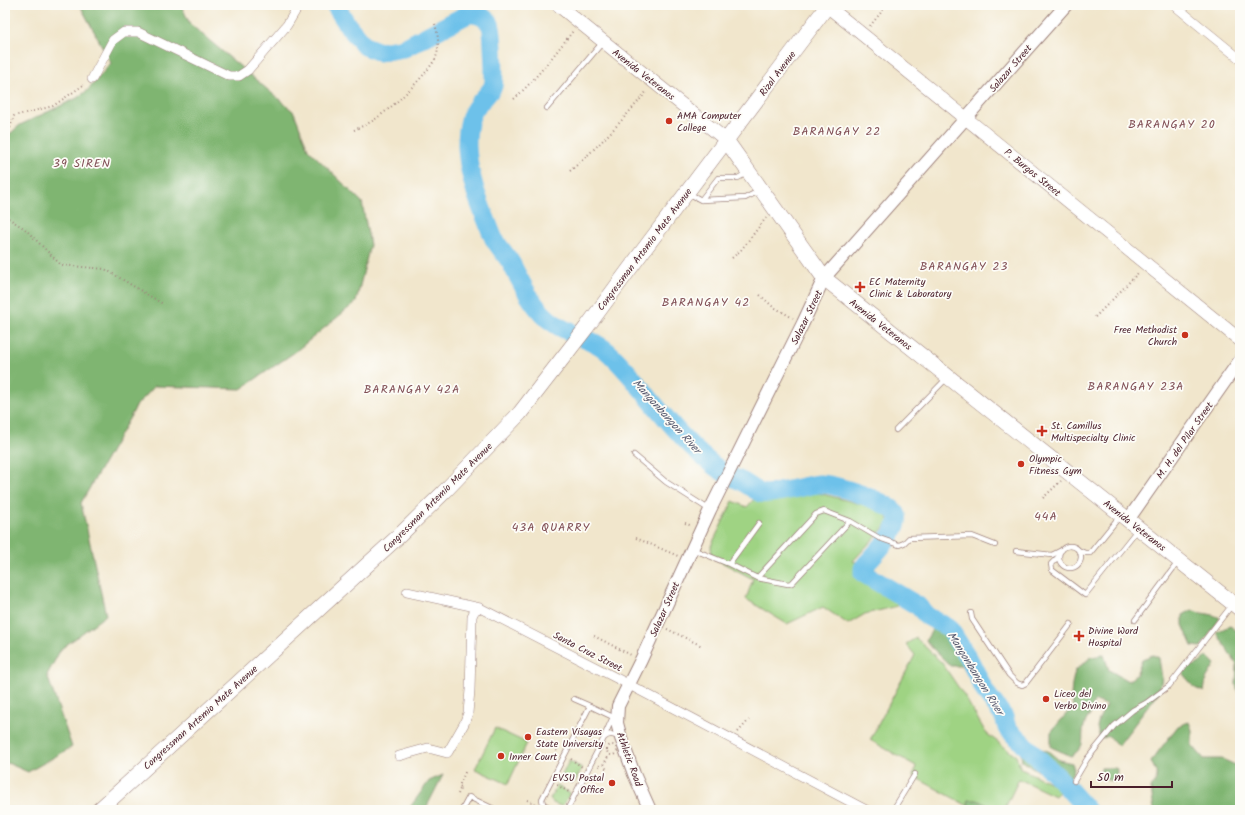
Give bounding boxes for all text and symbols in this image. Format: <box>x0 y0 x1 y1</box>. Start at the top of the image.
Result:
street label: Salazar Street <box>985 41 1036 96</box>
street label: Avenida Veteranos <box>608 45 679 105</box>
street label: Rizal Avenue <box>755 47 800 100</box>
place label: AMA Computer College <box>677 108 742 136</box>
district label: BARANGAY 20 <box>1128 115 1216 134</box>
marker: AMA Computer College <box>664 116 674 126</box>
district label: BARANGAY 22 <box>793 122 881 141</box>
street label: P. Burgos Street <box>1000 145 1064 201</box>
district label: 39 SIREN <box>53 154 111 173</box>
street label: Congressman Artemio Mate Avenue <box>593 185 697 314</box>
district label: BARANGAY 23 <box>920 257 1008 276</box>
place label: EC Maternity Clinic & Laboratory <box>869 274 952 302</box>
marker: EC Maternity Clinic & Laboratory <box>854 281 866 293</box>
street label: Salazar Street <box>787 287 827 347</box>
district label: BARANGAY 42 <box>662 293 750 312</box>
street label: Avenida Veteranos <box>845 295 916 355</box>
place label: Free Methodist Church <box>1114 322 1177 350</box>
marker: Free Methodist Church <box>1180 330 1190 340</box>
water label: Mangonbangon River <box>628 375 706 460</box>
district label: BARANGAY 23A <box>1088 377 1184 396</box>
district label: BARANGAY 42A <box>364 380 460 399</box>
street label: M. H. del Pilar Street <box>1152 399 1218 482</box>
place label: St. Camillus Multispecialty Clinic <box>1051 418 1136 446</box>
marker: St. Camillus Multispecialty Clinic <box>1036 425 1048 437</box>
street label: Congressman Artemio Mate Avenue <box>379 439 497 556</box>
place label: Olympic Fitness Gym <box>1029 451 1082 479</box>
marker: Olympic Fitness Gym <box>1016 459 1026 469</box>
street label: Avenida Veteranos <box>1099 496 1170 556</box>
district label: 44A <box>1034 507 1058 526</box>
district label: 43A QUARRY <box>512 518 590 537</box>
street label: Salazar Street <box>646 579 684 640</box>
place label: Divine Word Hospital <box>1088 623 1139 651</box>
street label: Santa Cruz Street <box>550 628 625 676</box>
water label: Mangonbangon River <box>942 628 1009 721</box>
marker: Divine Word Hospital <box>1073 630 1085 642</box>
street label: Congressman Artemio Mate Avenue <box>140 661 262 774</box>
place label: Liceo del Verbo Divino <box>1054 686 1107 714</box>
marker: Liceo del Verbo Divino <box>1041 694 1051 704</box>
place label: Eastern Visayas State University <box>536 724 603 752</box>
street label: Athletic Road <box>612 730 647 790</box>
marker: Eastern Visayas State University <box>523 732 533 742</box>
place label: Inner Court <box>509 749 557 765</box>
marker: Inner Court <box>496 751 506 761</box>
scale bar <box>1091 763 1172 789</box>
text: 50 m <box>1097 768 1124 787</box>
place label: EVSU Postal Office <box>552 770 605 798</box>
marker: EVSU Postal Office <box>607 778 617 788</box>

